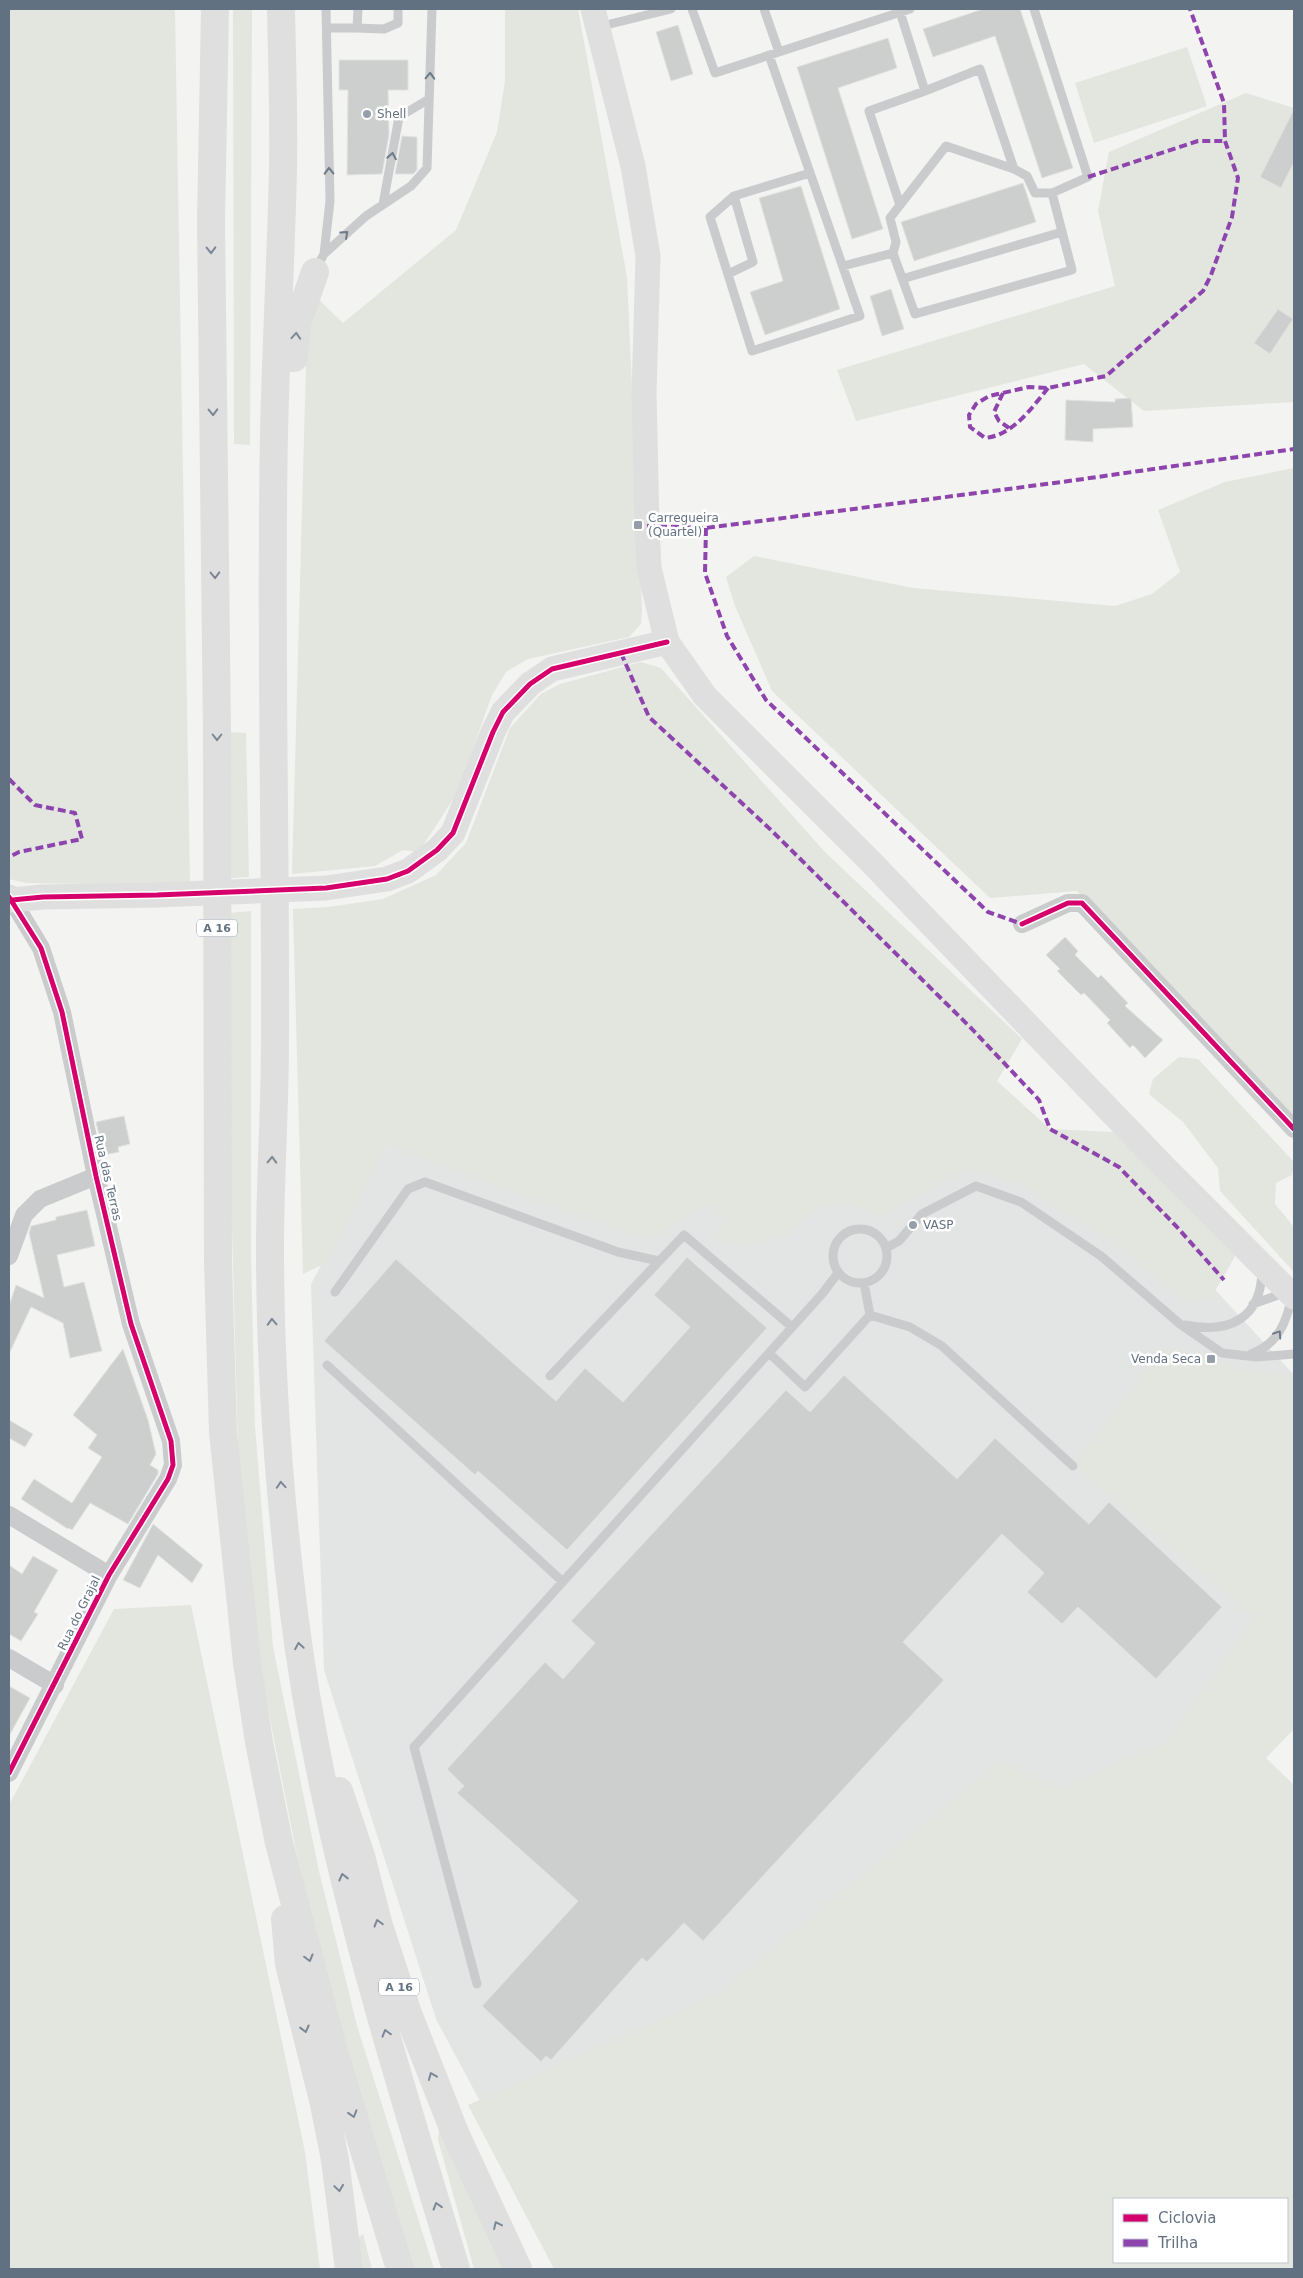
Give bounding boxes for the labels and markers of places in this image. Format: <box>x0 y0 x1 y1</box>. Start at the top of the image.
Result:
place label: Shell <box>377 107 406 121</box>
marker: Shell <box>361 108 373 120</box>
place label: Carregueira (Quartel) <box>648 511 719 539</box>
marker: Carregueira (Quartel) <box>632 519 644 531</box>
place label: VASP <box>923 1218 954 1232</box>
marker: VASP <box>907 1219 919 1231</box>
place label: Venda Seca <box>1131 1352 1201 1366</box>
marker: Venda Seca <box>1205 1353 1217 1365</box>

